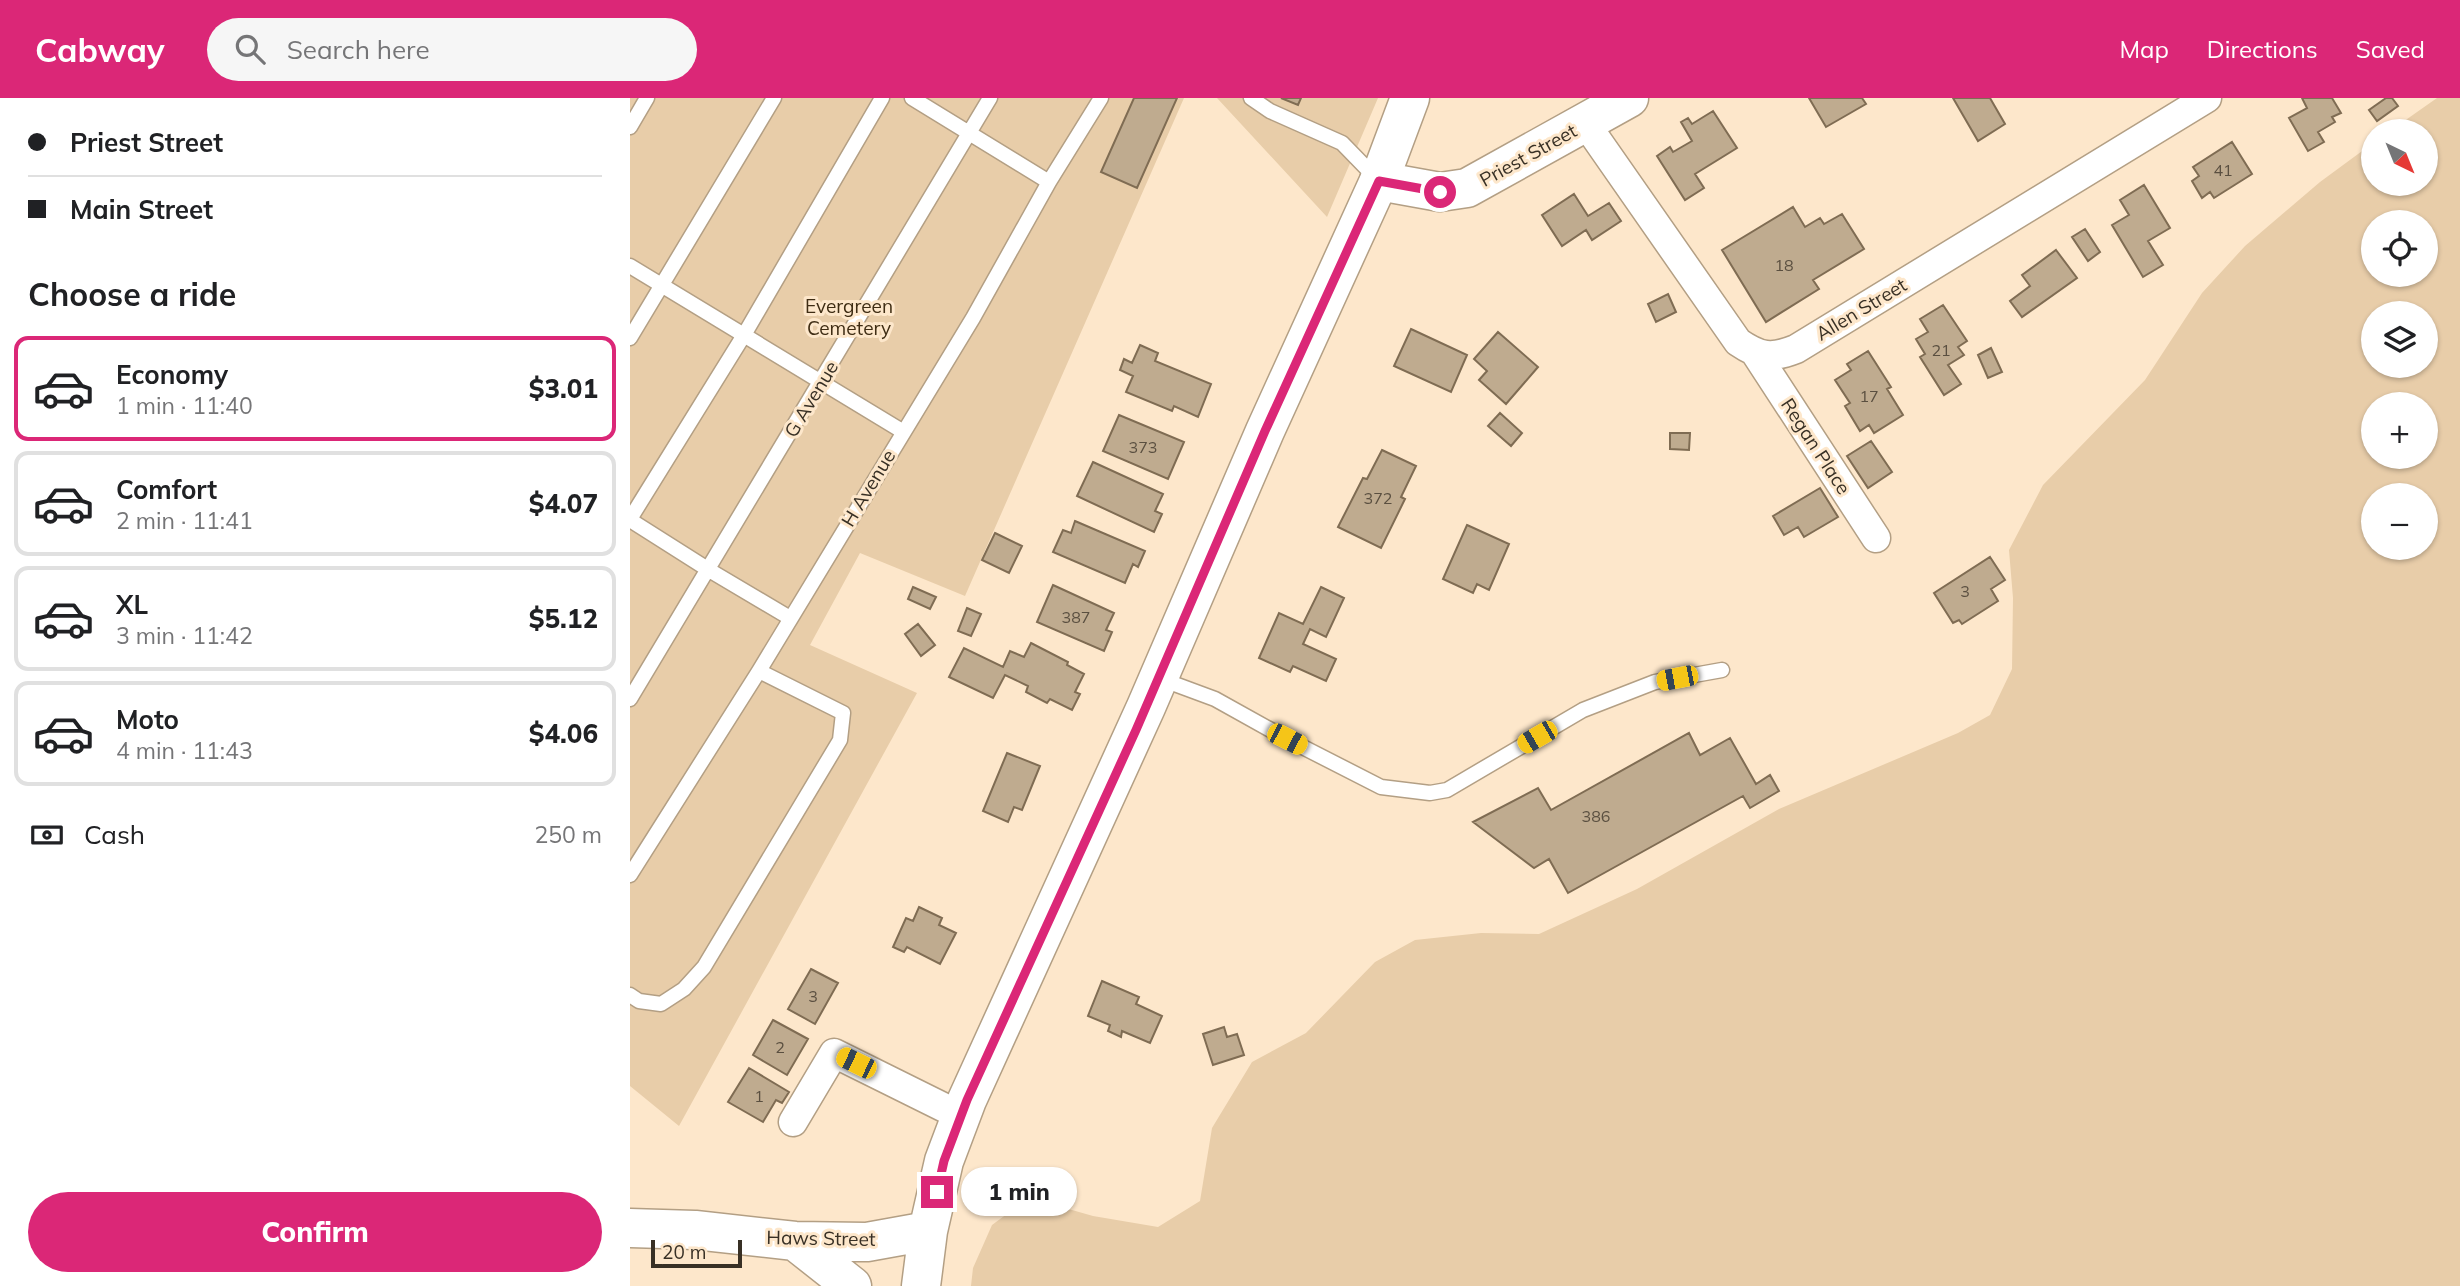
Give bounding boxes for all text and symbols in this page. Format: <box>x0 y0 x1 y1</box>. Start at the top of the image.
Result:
search box <box>207 18 697 81</box>
text: Cabway <box>35 29 165 70</box>
icon: search <box>231 30 269 68</box>
text: Search here <box>287 33 430 66</box>
text: Map <box>2119 34 2169 64</box>
text: Directions <box>2207 34 2318 64</box>
text: Saved <box>2356 34 2425 64</box>
street label: Priest Street <box>1475 118 1581 192</box>
north arrow <box>2361 119 2438 196</box>
map controls <box>2361 119 2438 560</box>
text: Priest Street <box>70 126 223 159</box>
house number: 41 <box>2213 160 2233 180</box>
route start <box>1424 176 1456 208</box>
text: Main Street <box>70 193 213 226</box>
button: locate <box>2361 210 2438 287</box>
house number: 18 <box>1774 255 1794 275</box>
street label: Allen Street <box>1811 272 1911 346</box>
text: Choose a ride <box>28 274 236 314</box>
park label: Evergreen Cemetery <box>805 294 893 340</box>
button: layers <box>2361 301 2438 378</box>
house number: 21 <box>1931 340 1951 360</box>
street label: G Avenue <box>779 356 843 442</box>
icon: car <box>32 357 95 420</box>
text: Economy <box>116 358 228 391</box>
text: $3.01 <box>529 372 598 405</box>
house number: 17 <box>1859 386 1879 406</box>
text: 1 min · 11:40 <box>116 391 253 420</box>
button: + <box>2361 392 2438 469</box>
street label: Regan Place <box>1776 393 1856 499</box>
house number: 373 <box>1129 437 1157 457</box>
street label: H Avenue <box>836 445 900 531</box>
icon: car <box>32 472 95 535</box>
text: Comfort <box>116 473 217 506</box>
button: − <box>2361 483 2438 560</box>
text: $4.07 <box>529 487 598 520</box>
house number: 372 <box>1364 488 1392 508</box>
text: 2 min · 11:41 <box>116 506 253 535</box>
house number: 3 <box>1960 581 1970 601</box>
icon: car <box>32 587 95 650</box>
text: XL <box>116 588 148 621</box>
text: $5.12 <box>529 602 598 635</box>
house number: 387 <box>1062 607 1090 627</box>
text: 3 min · 11:42 <box>116 621 253 650</box>
car <box>1655 664 1700 692</box>
icon: car <box>32 702 95 765</box>
text: Moto <box>116 703 179 736</box>
text: $4.06 <box>529 717 598 750</box>
car <box>1514 717 1561 757</box>
car <box>1264 720 1311 758</box>
text: 4 min · 11:43 <box>116 736 253 765</box>
house number: 386 <box>1582 806 1610 826</box>
icon: cash <box>28 816 66 854</box>
text: Cash <box>84 818 145 851</box>
text: 250 m <box>534 820 602 849</box>
house number: 3 <box>808 986 818 1006</box>
house number: 2 <box>775 1037 785 1057</box>
car <box>833 1044 880 1082</box>
house number: 1 <box>754 1086 764 1106</box>
callout: 1 min <box>962 1168 1077 1216</box>
route end <box>921 1176 953 1208</box>
text: 1 min <box>988 1177 1050 1206</box>
button: Confirm <box>28 1192 602 1272</box>
street label: Haws Street <box>766 1225 876 1251</box>
scale bar <box>651 1237 742 1269</box>
text: 20 m <box>662 1240 706 1264</box>

